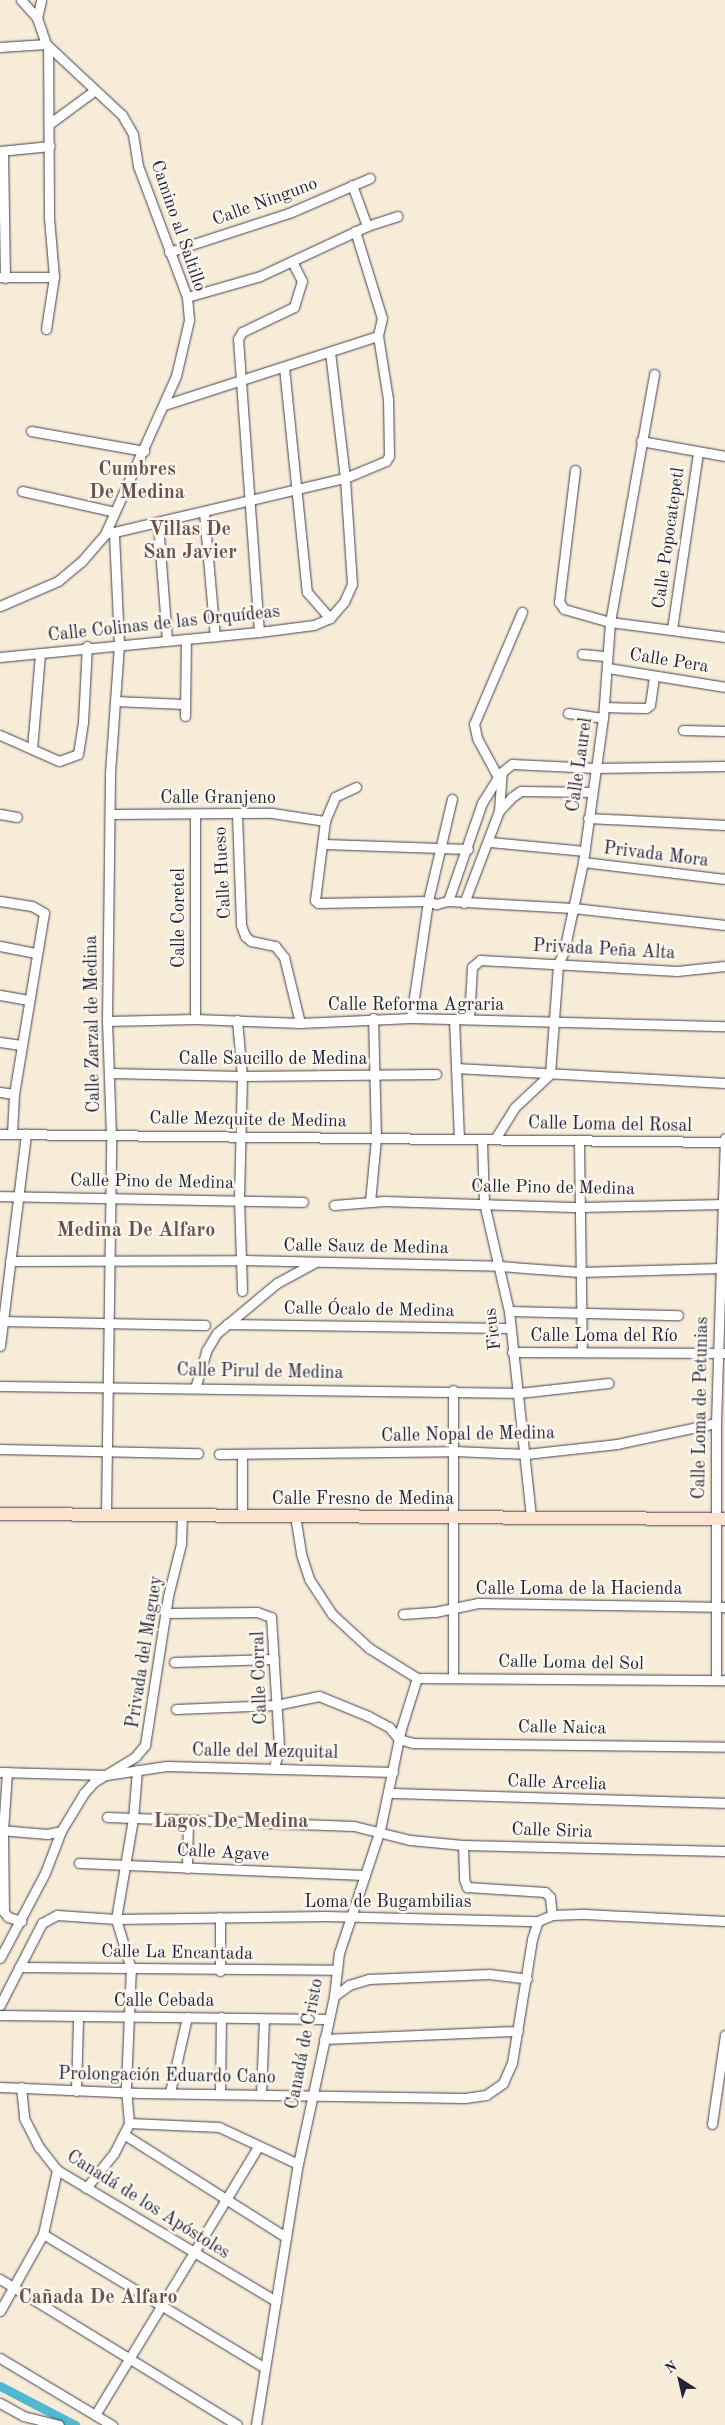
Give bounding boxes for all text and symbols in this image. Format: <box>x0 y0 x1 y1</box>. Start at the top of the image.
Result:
street label: Camino al Saltillo <box>145 158 211 294</box>
street label: Calle Ninguno <box>209 173 321 231</box>
district label: Cumbres De Medina <box>89 458 185 505</box>
street label: Calle Popocatepetl <box>648 466 690 610</box>
district label: Villas De San Javier <box>143 518 237 565</box>
street label: Calle Colinas de las Orquídeas <box>47 601 281 647</box>
street label: Calle Pera <box>628 644 710 678</box>
street label: Calle Laurel <box>563 716 597 814</box>
street label: Calle Granjeno <box>160 787 276 809</box>
street label: Calle Hueso <box>210 826 236 920</box>
street label: Privada Mora <box>602 838 710 872</box>
street label: Calle Coretel <box>168 868 190 968</box>
street label: Calle Zarzal de Medina <box>81 935 105 1113</box>
street label: Privada Peña Alta <box>532 935 676 965</box>
street label: Calle Reforma Agraria <box>328 994 504 1016</box>
street label: Calle Saucillo de Medina <box>179 1048 367 1070</box>
street label: Calle Mezquite de Medina <box>149 1107 347 1133</box>
street label: Calle Loma del Rosal <box>528 1113 692 1137</box>
street label: Calle Pino de Medina <box>70 1170 234 1194</box>
street label: Calle Pino de Medina <box>471 1176 635 1200</box>
district label: Medina De Alfaro <box>57 1219 215 1243</box>
street label: Calle Sauz de Medina <box>283 1235 449 1259</box>
street label: Calle Ócalo de Medina <box>283 1298 455 1322</box>
street label: Ficus <box>480 1307 506 1351</box>
street label: Calle Loma de Petunias <box>689 1316 713 1500</box>
street label: Calle Loma del Río <box>530 1325 678 1347</box>
street label: Calle Pirul de Medina <box>176 1360 344 1384</box>
street label: Calle Nopal de Medina <box>381 1423 555 1447</box>
street label: Calle Fresno de Medina <box>272 1488 454 1510</box>
street label: Privada del Maguey <box>122 1574 168 1730</box>
street label: Calle Loma de la Hacienda <box>476 1578 682 1600</box>
street label: Calle Corral <box>248 1631 272 1725</box>
street label: Calle Loma del Sol <box>498 1651 644 1675</box>
street label: Calle Naica <box>518 1716 606 1740</box>
street label: Calle del Mezquital <box>192 1740 338 1764</box>
street label: Calle Arcelia <box>507 1770 607 1796</box>
district label: Lagos De Medina <box>154 1810 308 1834</box>
street label: Calle Siria <box>511 1819 593 1843</box>
street label: Calle Agave <box>176 1840 270 1866</box>
street label: Loma de Bugambilias <box>304 1891 472 1913</box>
street label: Calle La Encantada <box>101 1941 253 1965</box>
street label: Canadá de Cristo <box>282 1977 328 2111</box>
street label: Calle Cebada <box>114 1990 214 2012</box>
street label: Prolongación Eduardo Cano <box>58 2063 276 2089</box>
street label: Canadá de los Apóstoles <box>62 2146 234 2264</box>
district label: Cañada De Alfaro <box>18 2286 178 2310</box>
north arrow <box>655 2355 705 2405</box>
text: N <box>663 2359 680 2377</box>

